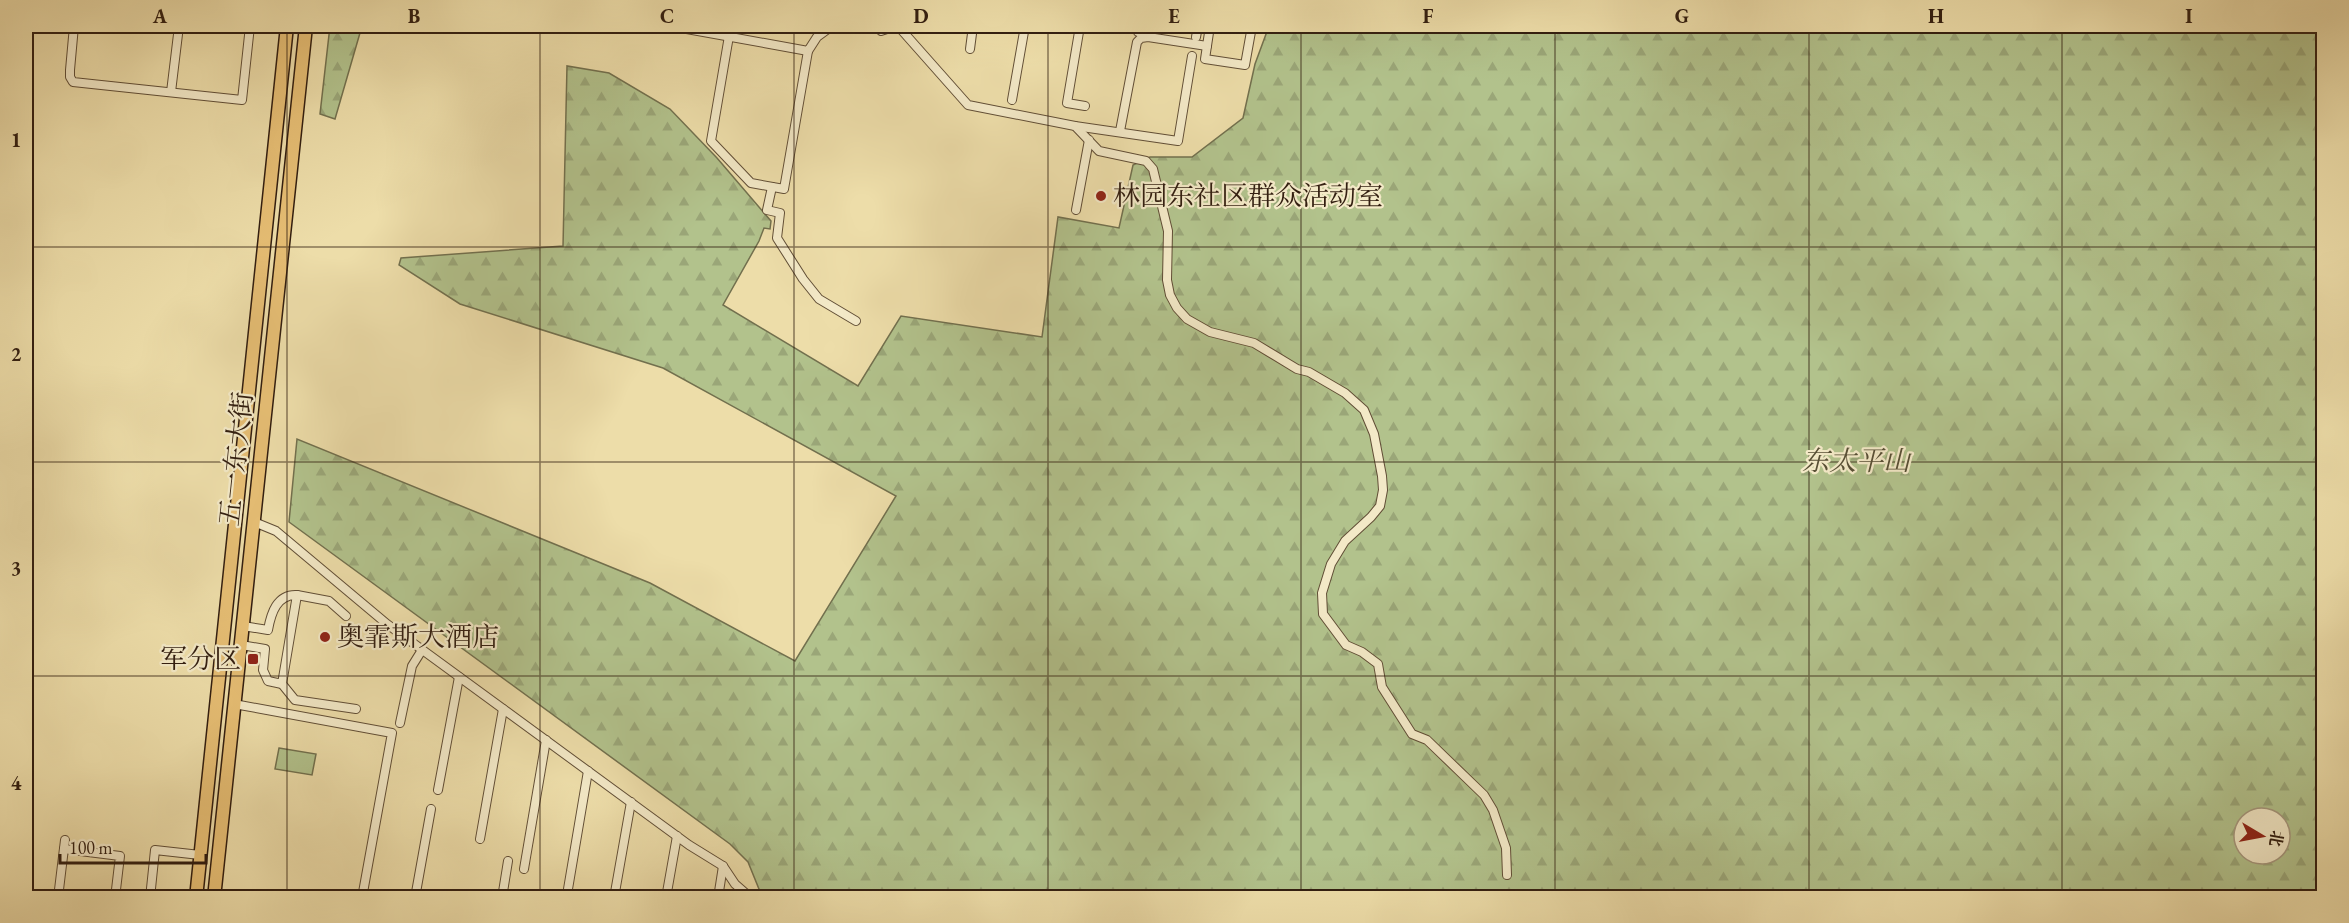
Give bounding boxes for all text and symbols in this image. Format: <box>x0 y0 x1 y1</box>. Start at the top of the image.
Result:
text: A <box>152 3 168 29</box>
text: B <box>408 3 420 29</box>
text: C <box>660 3 674 29</box>
text: D <box>913 3 929 29</box>
text: E <box>1168 3 1180 29</box>
text: F <box>1423 3 1434 29</box>
text: G <box>1675 3 1689 29</box>
text: H <box>1928 3 1944 29</box>
text: I <box>2185 3 2193 29</box>
text: 1 <box>11 127 21 153</box>
place label: 林园东社区群众活动室 <box>1113 178 1383 213</box>
marker: 林园东社区群众活动室 <box>1094 189 1108 203</box>
text: 2 <box>11 341 22 367</box>
street label: 五一东大街 <box>211 390 260 528</box>
park label: 东太平山 <box>1802 443 1912 478</box>
text: 3 <box>11 555 21 581</box>
place label: 奥霏斯大酒店 <box>337 619 499 654</box>
marker: 奥霏斯大酒店 <box>318 630 332 644</box>
place label: 军分区 <box>160 641 241 676</box>
marker: 军分区 <box>246 652 260 666</box>
text: 4 <box>11 770 22 796</box>
north arrow <box>2232 806 2292 866</box>
scale bar <box>60 827 206 865</box>
text: 北 <box>2265 829 2288 848</box>
text: 100 m <box>69 836 113 859</box>

